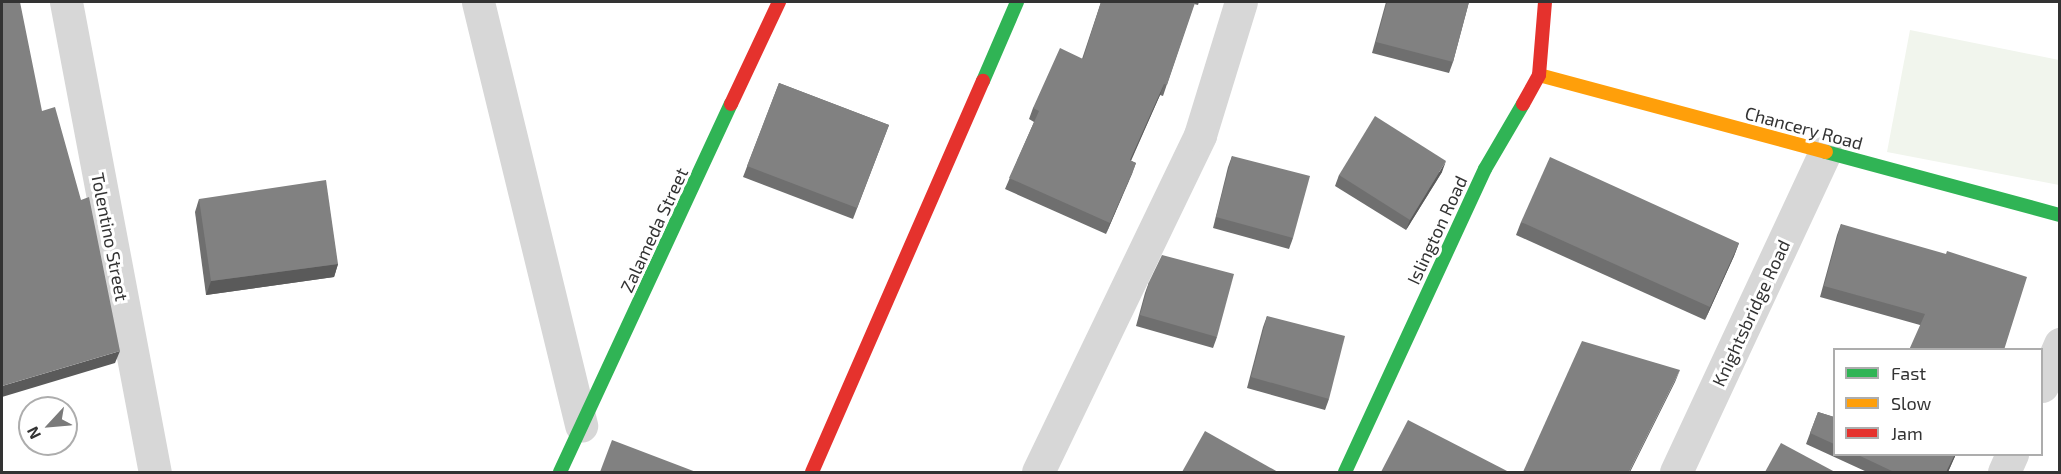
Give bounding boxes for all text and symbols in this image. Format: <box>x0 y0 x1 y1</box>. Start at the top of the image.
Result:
street label: Chancery Road <box>1742 102 1866 154</box>
street label: Zalameda Street <box>616 164 692 296</box>
street label: Tolentino Street <box>87 171 133 303</box>
street label: Islington Road <box>1402 172 1472 288</box>
street label: Knightsbridge Road <box>1708 236 1794 390</box>
legend <box>1833 348 2043 456</box>
text: Fast <box>1891 362 1926 384</box>
text: Slow <box>1891 392 1931 414</box>
north arrow <box>18 396 78 456</box>
text: Jam <box>1891 422 1923 444</box>
text: N <box>22 424 44 443</box>

